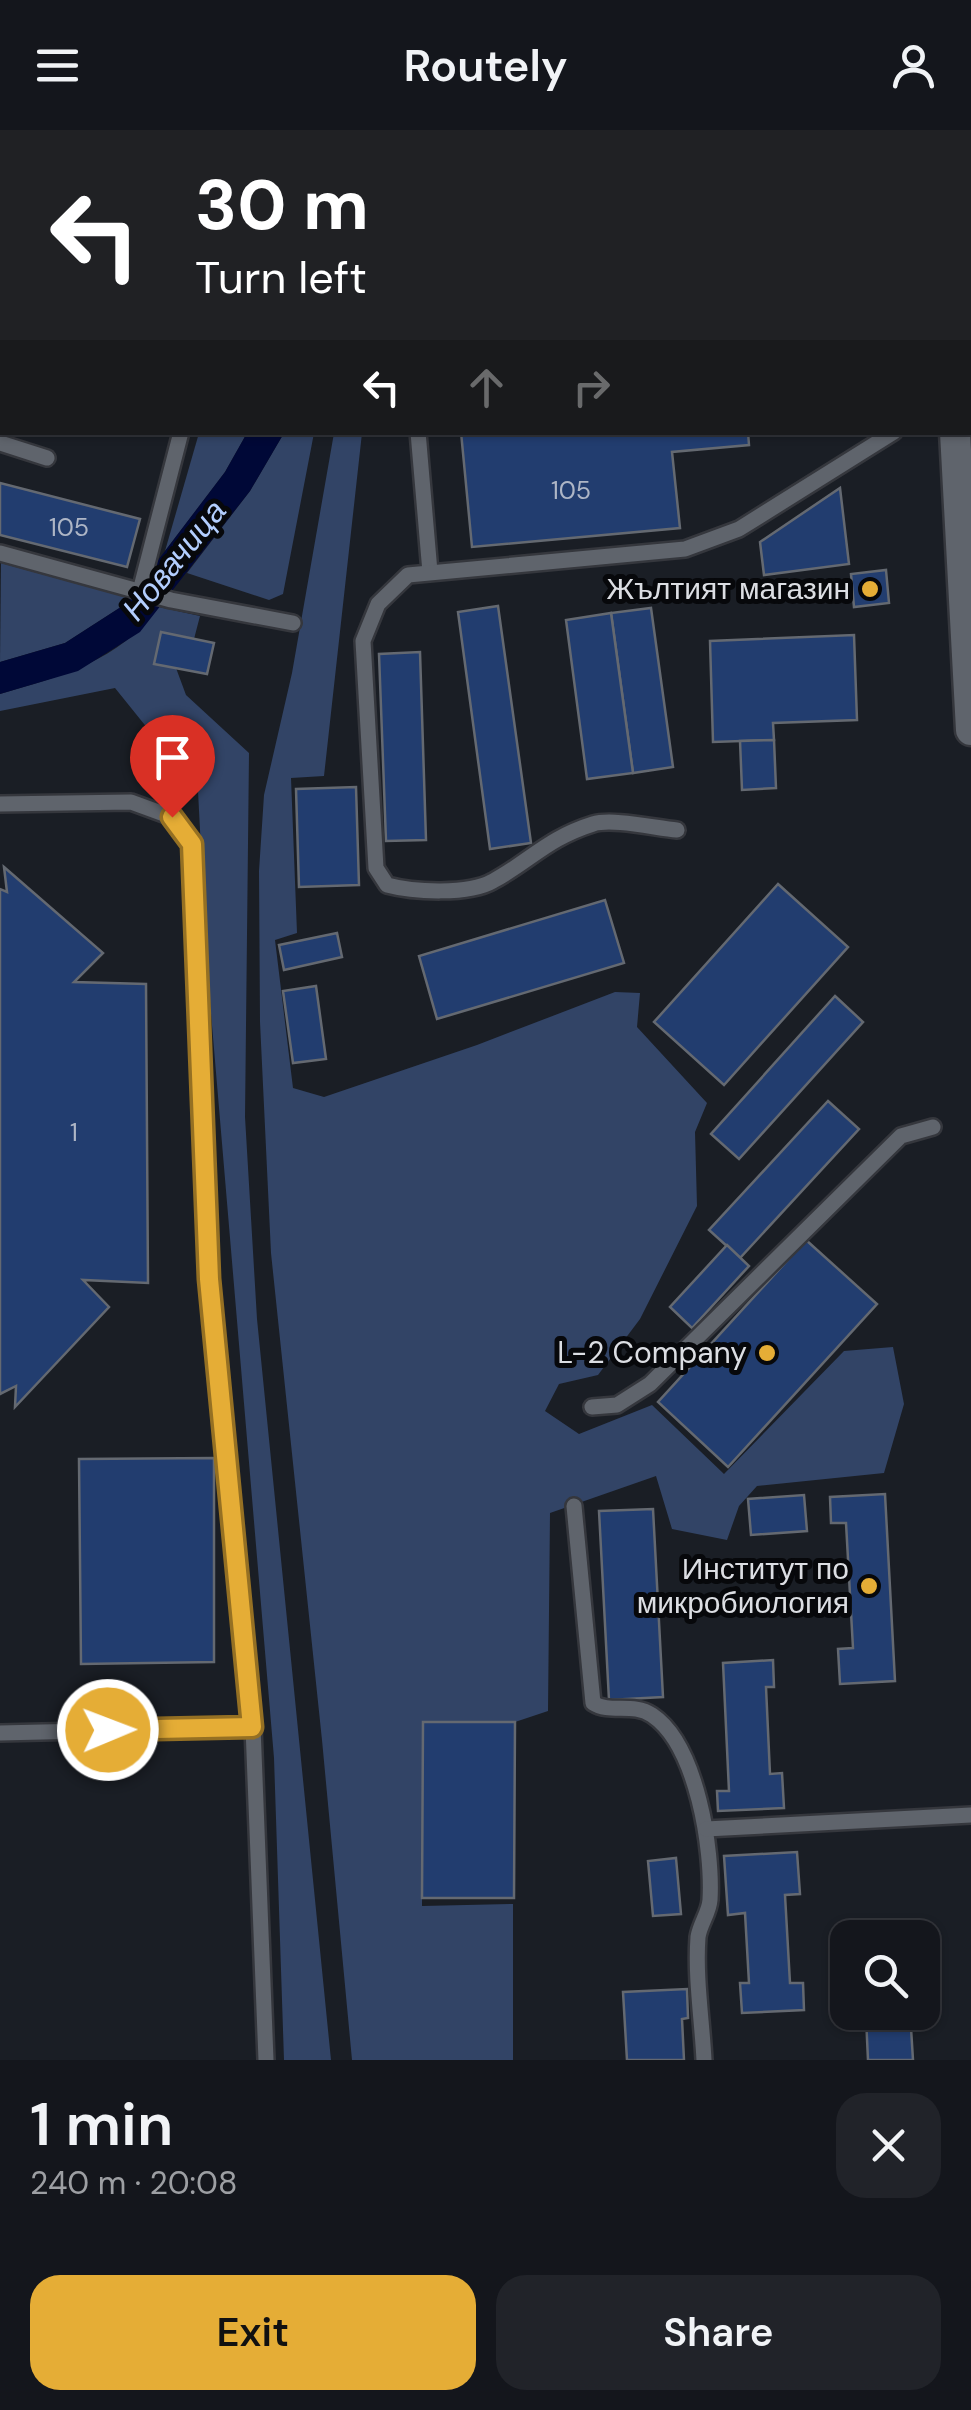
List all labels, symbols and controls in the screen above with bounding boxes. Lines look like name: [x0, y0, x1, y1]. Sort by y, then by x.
text: Routely: [404, 36, 567, 95]
icon: menu: [30, 38, 85, 93]
icon: person: [886, 38, 941, 93]
text: 30 m: [195, 160, 369, 251]
icon: left: [30, 170, 160, 300]
text: Turn left: [195, 248, 367, 307]
icon: left: [354, 360, 409, 415]
icon: ahead: [459, 360, 514, 415]
icon: right: [564, 360, 619, 415]
house number: 105: [551, 474, 591, 507]
water label: Новачица: [113, 491, 235, 629]
house number: 105: [49, 511, 89, 544]
place label: Жълтият магазин: [607, 569, 850, 608]
marker: Жълтият магазин: [859, 578, 881, 600]
pin: [130, 715, 215, 818]
icon: arrive: [145, 730, 200, 785]
house number: 1: [70, 1116, 78, 1149]
place label: L-2 Company: [557, 1333, 747, 1372]
marker: L-2 Company: [756, 1342, 778, 1364]
place label: Институт по микробиология: [637, 1549, 849, 1622]
marker: Институт по микробиология: [858, 1575, 880, 1597]
position arrow: [56, 1678, 160, 1782]
map controls: [830, 1920, 940, 2030]
button: search: [830, 1920, 940, 2030]
text: 1 min: [30, 2085, 173, 2164]
button: close: [836, 2093, 941, 2198]
text: 240 m · 20:08: [30, 2162, 237, 2204]
button: Exit: [30, 2275, 476, 2390]
button: Share: [496, 2275, 941, 2390]

